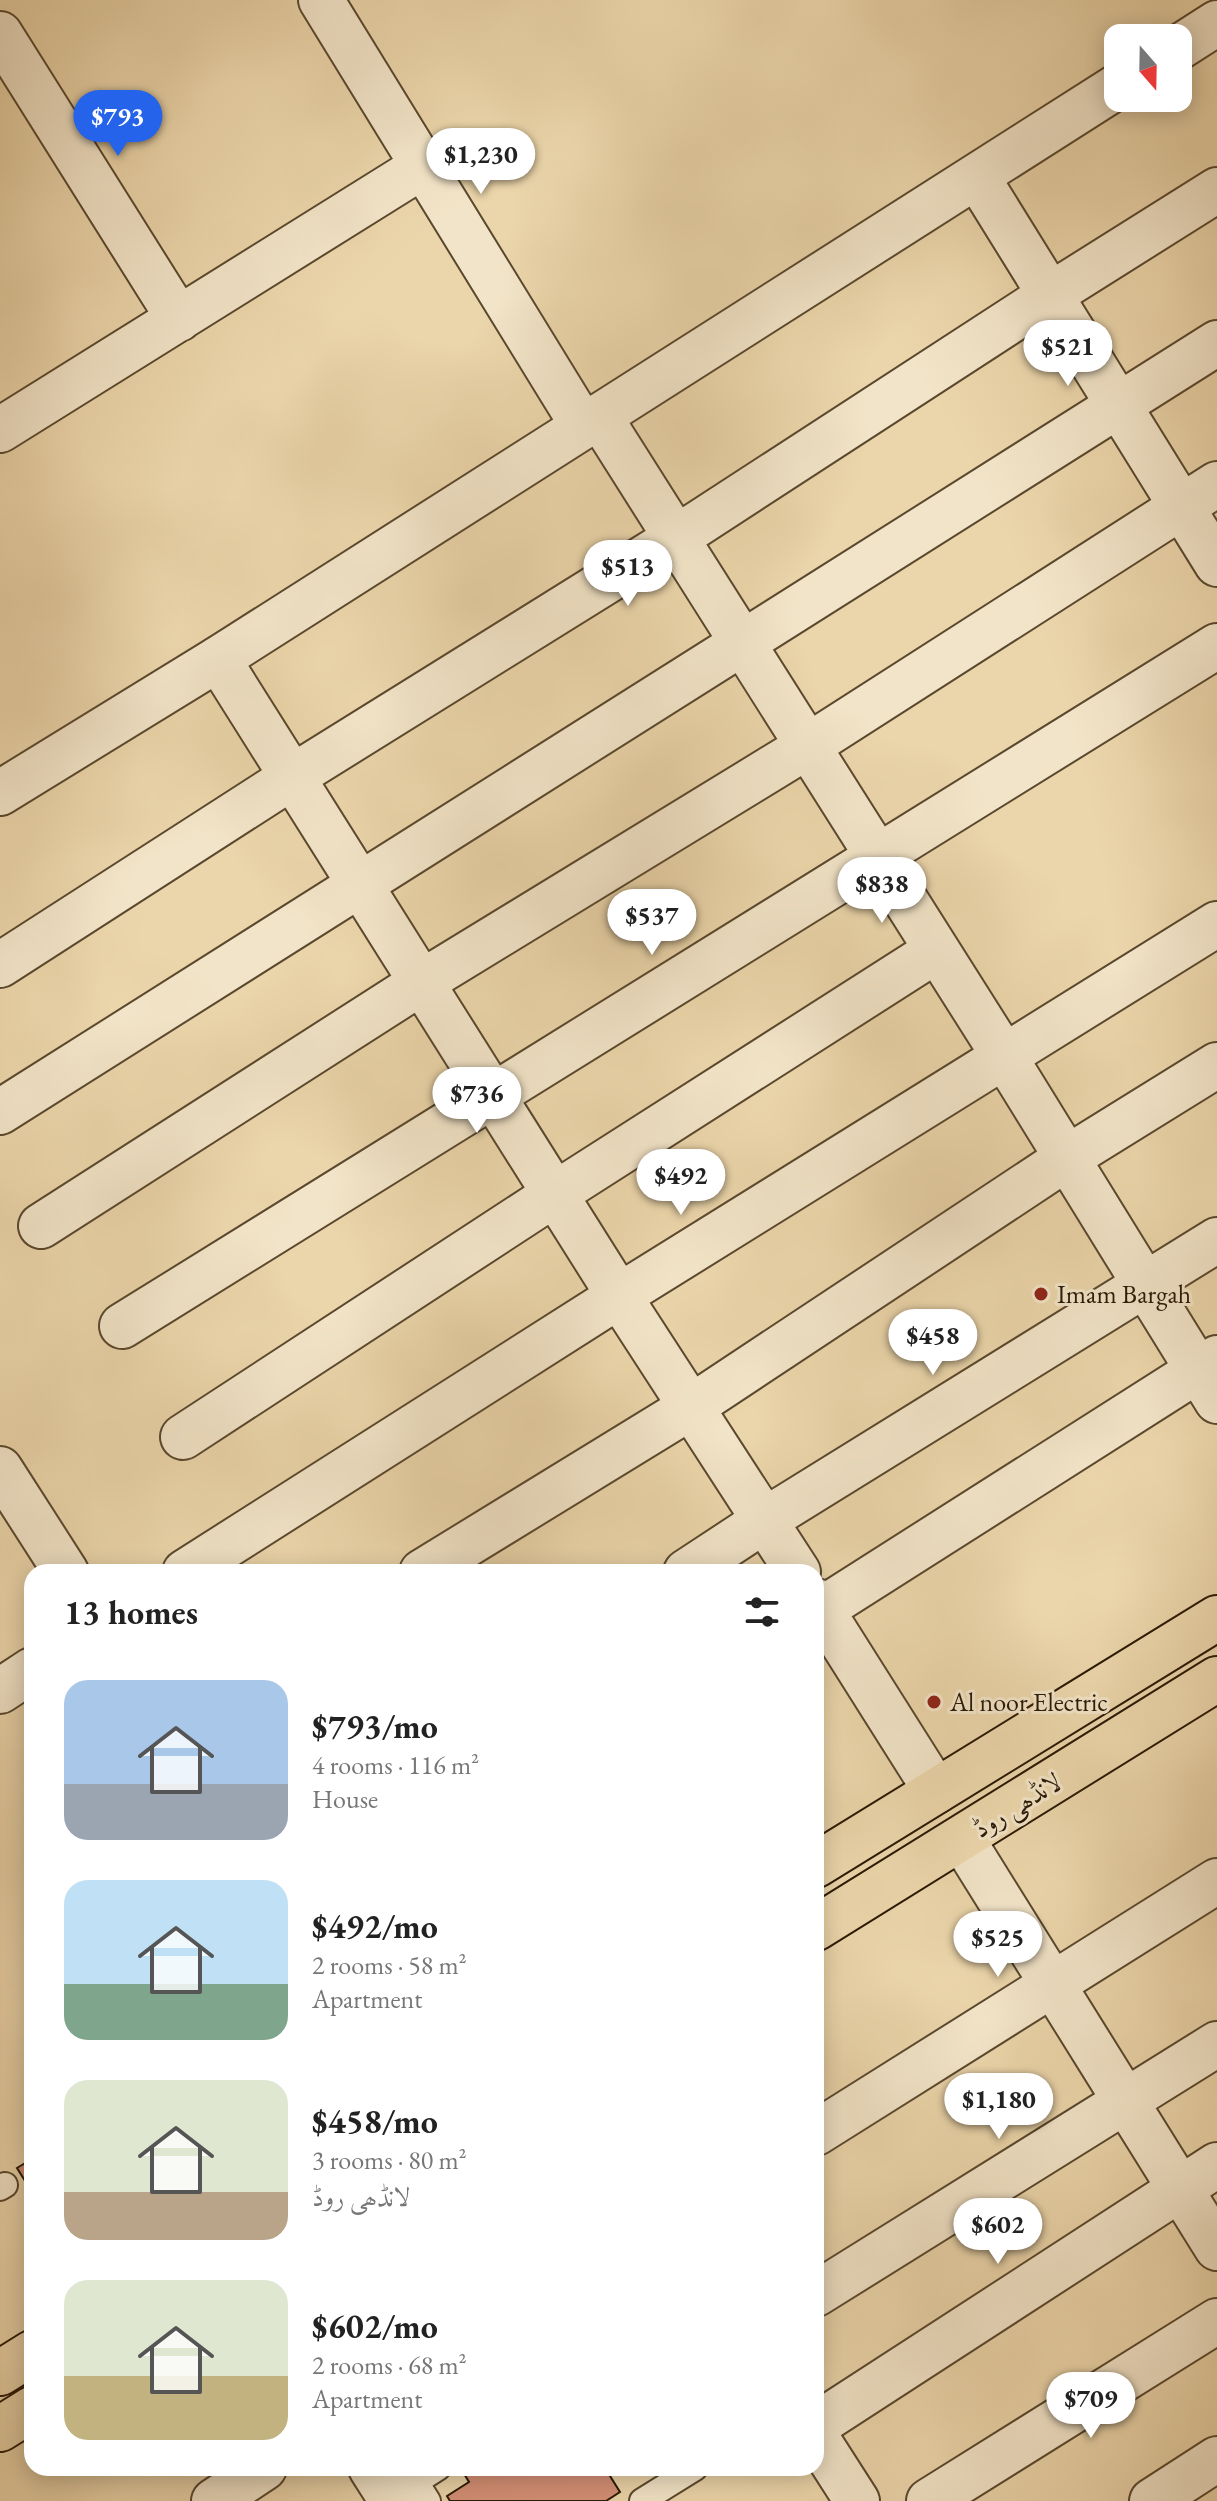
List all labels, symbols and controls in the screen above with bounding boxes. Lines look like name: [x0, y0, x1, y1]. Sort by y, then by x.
north arrow: [1104, 24, 1192, 112]
map controls: [1104, 24, 1192, 112]
pin: $793: [71, 90, 165, 158]
text: $793: [91, 99, 145, 133]
pin: $1,230: [416, 128, 546, 196]
text: $1,230: [444, 137, 518, 171]
pin: $521: [1021, 320, 1115, 388]
text: $521: [1041, 329, 1095, 363]
pin: $513: [581, 540, 675, 608]
text: $513: [601, 549, 655, 583]
pin: $838: [835, 857, 929, 925]
text: $838: [855, 866, 909, 900]
pin: $537: [605, 889, 699, 957]
text: $537: [625, 898, 679, 932]
pin: $736: [430, 1067, 524, 1135]
text: $736: [450, 1076, 504, 1110]
pin: $492: [634, 1149, 728, 1217]
text: $492: [654, 1158, 708, 1192]
place label: Imam Bargah: [1057, 1277, 1191, 1311]
marker: Imam Bargah: [1032, 1285, 1050, 1303]
pin: $458: [886, 1309, 980, 1377]
text: $458: [906, 1318, 960, 1352]
text: 13 homes: [64, 1590, 198, 1634]
icon: filters: [740, 1590, 784, 1634]
place label: Al noor Electric: [949, 1685, 1108, 1719]
marker: Al noor Electric: [925, 1693, 943, 1711]
text: $793/mo: [312, 1704, 438, 1748]
icon: home: [128, 1712, 224, 1808]
text: 4 rooms · 116 m²: [312, 1748, 479, 1782]
street label: لانڈھی روڈ: [966, 1765, 1068, 1846]
text: House: [312, 1782, 378, 1816]
text: $492/mo: [312, 1904, 438, 1948]
pin: $525: [951, 1911, 1045, 1979]
icon: home: [128, 1912, 224, 2008]
text: $525: [971, 1920, 1025, 1954]
text: 2 rooms · 58 m²: [312, 1948, 467, 1982]
text: Apartment: [312, 1982, 422, 2016]
pin: $1,180: [934, 2073, 1064, 2141]
text: $1,180: [962, 2082, 1036, 2116]
text: $458/mo: [312, 2099, 438, 2143]
icon: home: [128, 2112, 224, 2208]
text: 3 rooms · 80 m²: [312, 2143, 467, 2177]
text: لانڈھی روڈ: [312, 2180, 410, 2214]
pin: $602: [951, 2198, 1045, 2266]
text: $602: [971, 2207, 1025, 2241]
text: $602/mo: [312, 2304, 438, 2348]
icon: home: [128, 2312, 224, 2408]
text: 2 rooms · 68 m²: [312, 2348, 467, 2382]
pin: $709: [1044, 2372, 1138, 2440]
text: $709: [1064, 2381, 1118, 2415]
text: Apartment: [312, 2382, 422, 2416]

